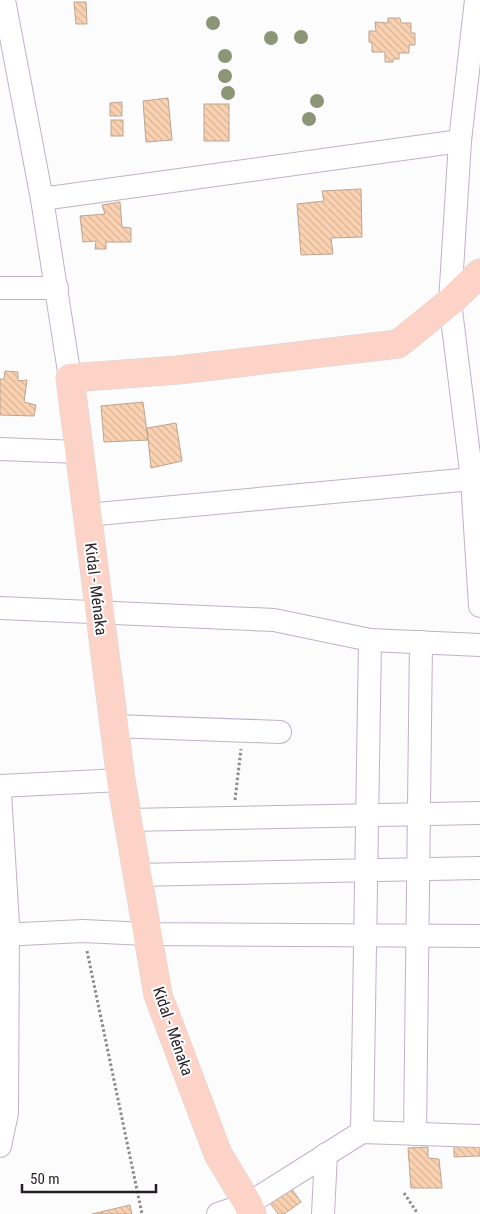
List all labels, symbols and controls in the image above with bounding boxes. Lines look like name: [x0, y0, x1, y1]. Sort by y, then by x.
street label: Kidal - Ménaka: [81, 542, 111, 636]
street label: Kidal - Ménaka: [149, 984, 197, 1078]
scale bar: [22, 1162, 156, 1194]
text: 50 m: [30, 1170, 60, 1188]

